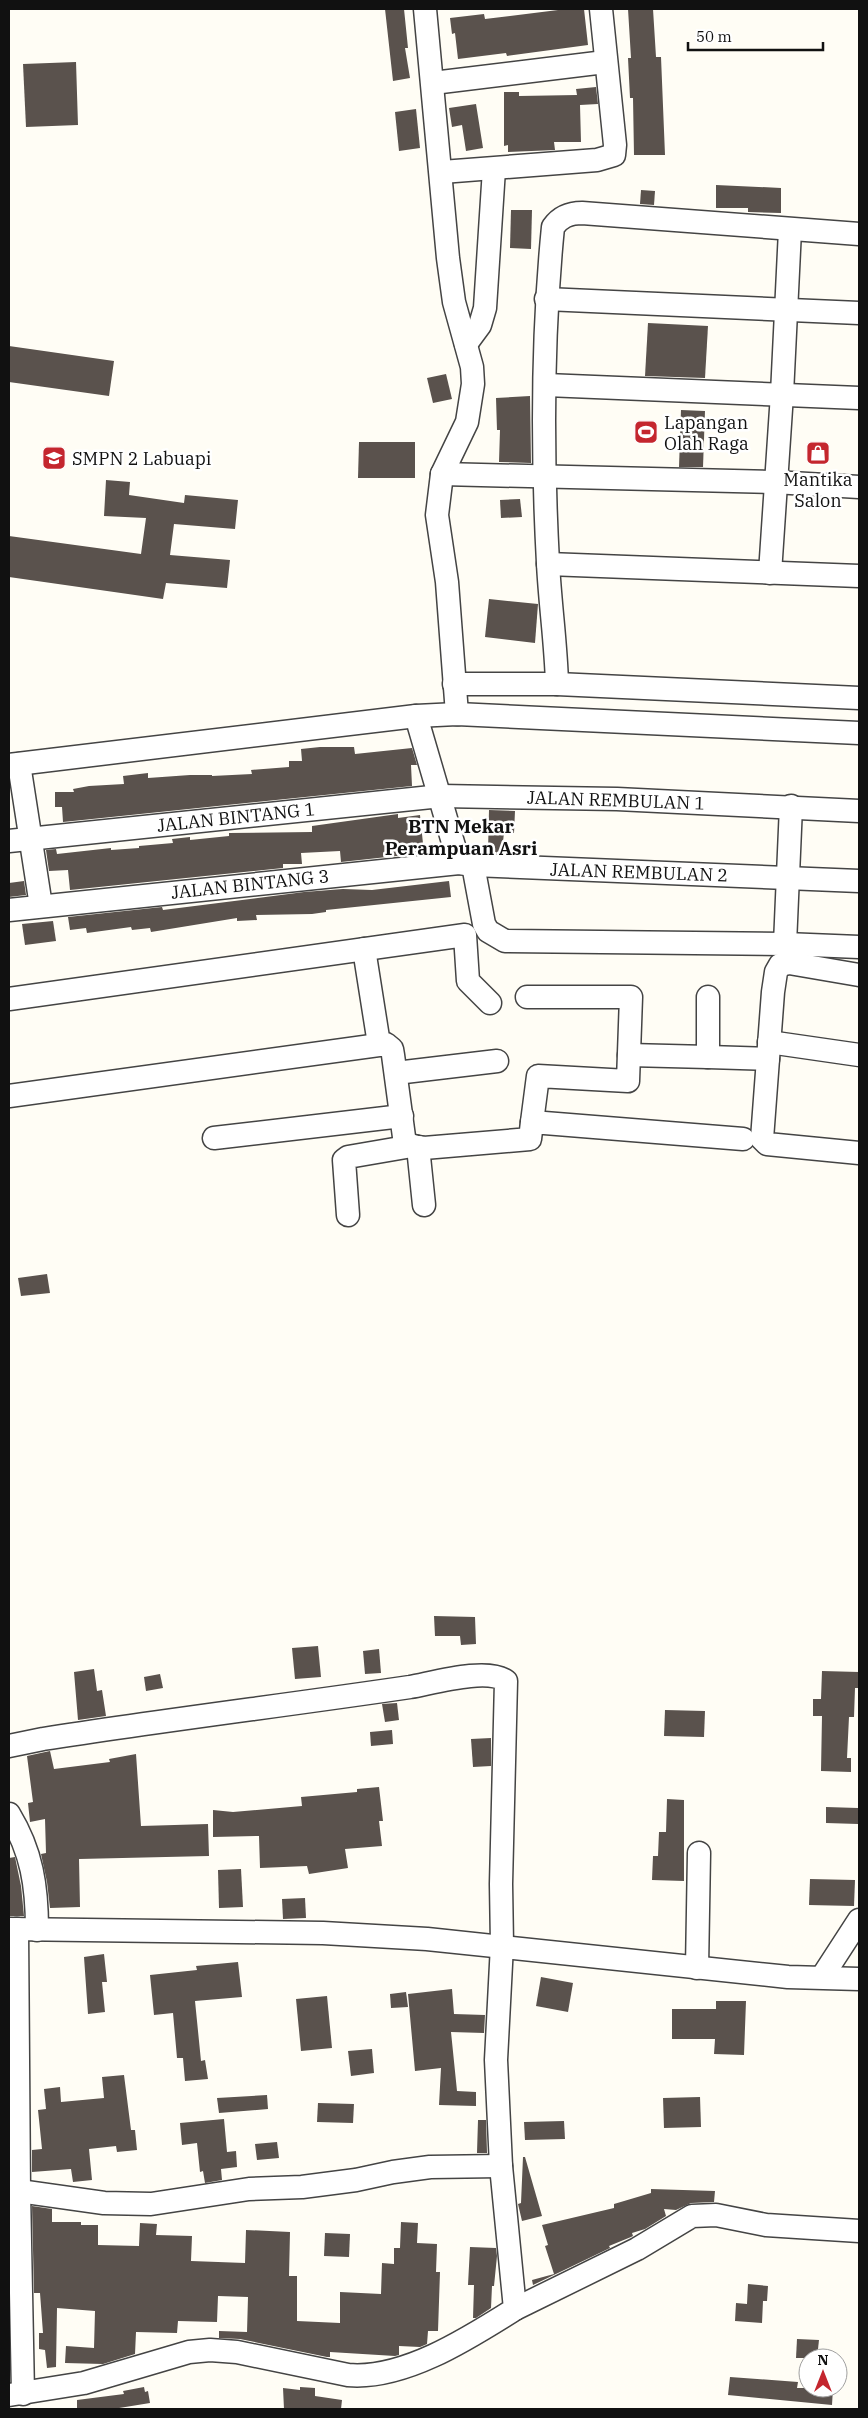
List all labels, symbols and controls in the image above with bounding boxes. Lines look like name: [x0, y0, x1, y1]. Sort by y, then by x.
scale bar: [688, 20, 823, 52]
text: 50 m: [696, 27, 732, 46]
place label: Lapangan Olah Raga: [664, 411, 749, 455]
sports icon: Lapangan Olah Raga: [633, 419, 659, 445]
shop icon: Mantika Salon: [805, 440, 831, 466]
school or university icon: SMPN 2 Labuapi: [41, 445, 67, 471]
place label: SMPN 2 Labuapi: [72, 447, 212, 470]
place label: Mantika Salon: [783, 468, 853, 512]
street label: JALAN REMBULAN 1: [526, 785, 706, 815]
street label: JALAN BINTANG 1: [156, 797, 316, 837]
district label: BTN Mekar Perampuan Asri: [385, 814, 537, 860]
street label: JALAN REMBULAN 2: [549, 857, 729, 887]
street label: JALAN BINTANG 3: [170, 864, 330, 904]
north arrow: [798, 2348, 848, 2398]
text: N: [817, 2351, 829, 2369]

